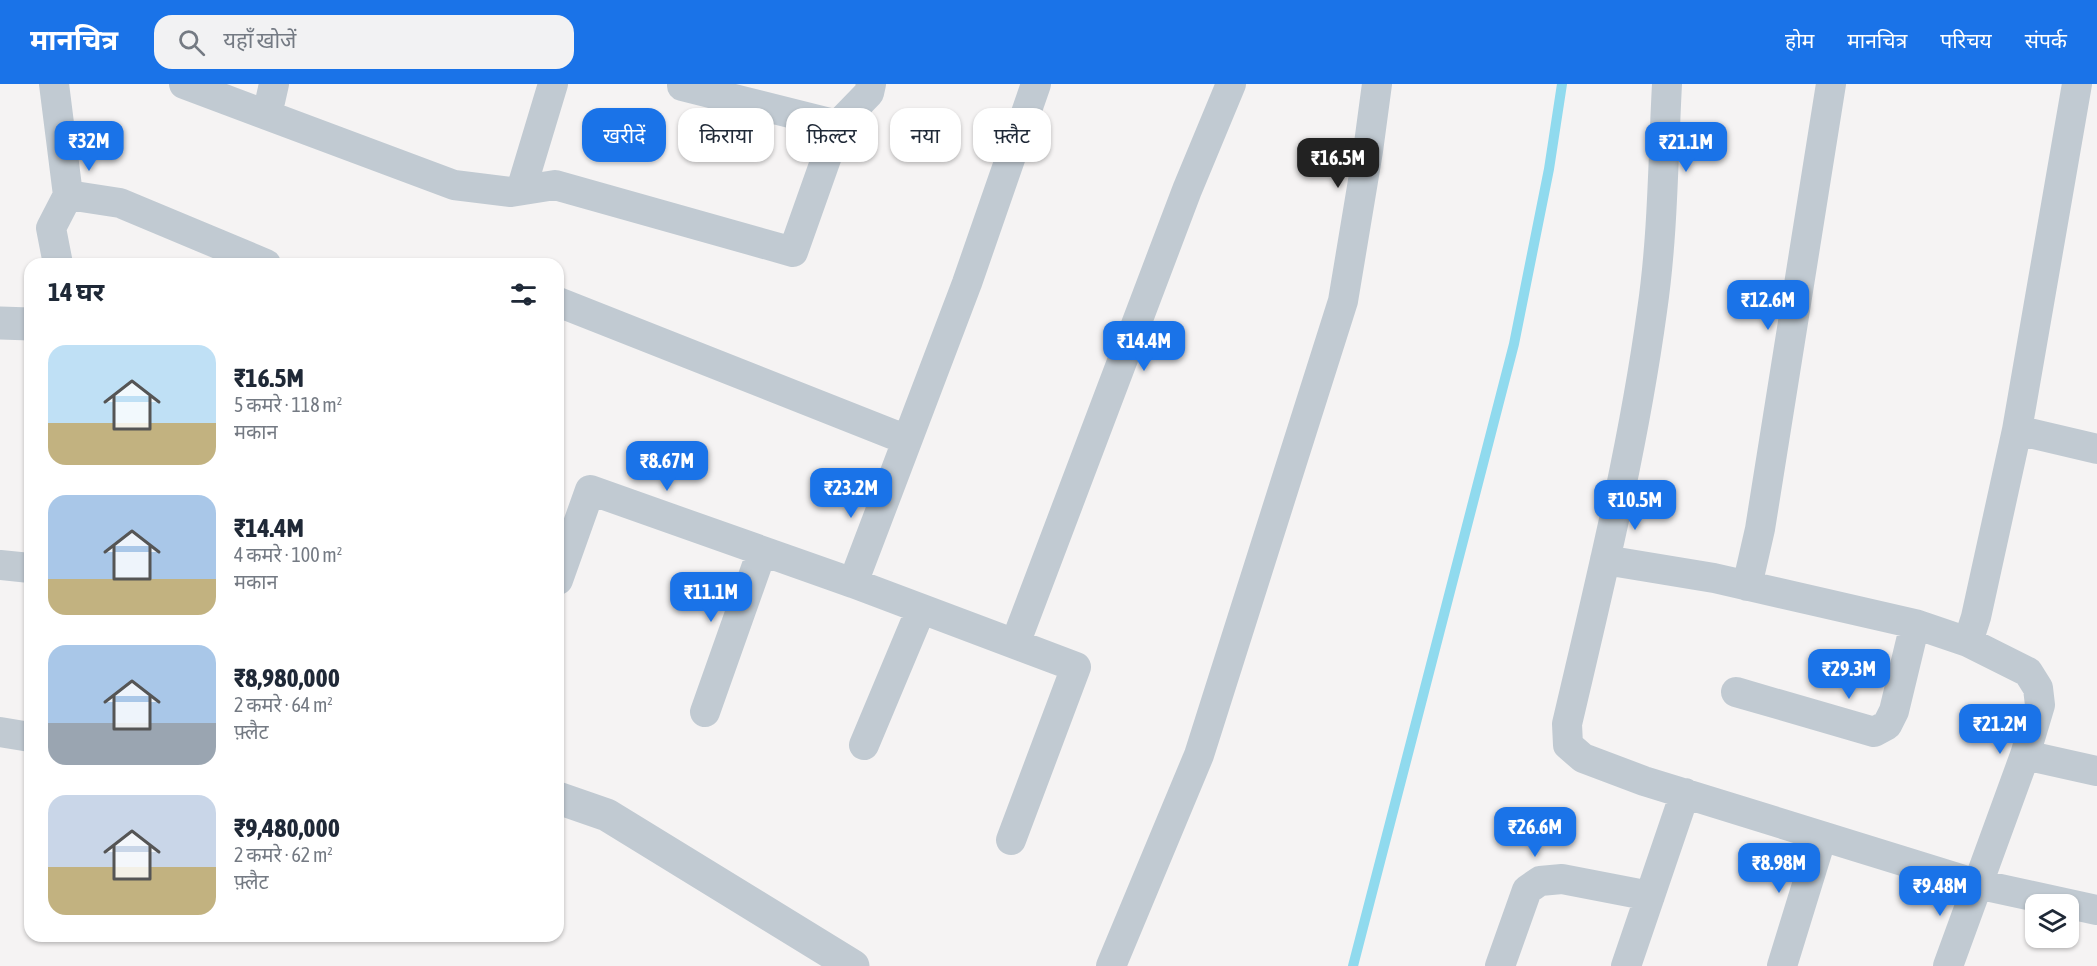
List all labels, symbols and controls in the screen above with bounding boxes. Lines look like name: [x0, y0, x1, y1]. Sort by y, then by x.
search box: [154, 15, 574, 69]
text: मानचित्र: [30, 24, 118, 56]
icon: search: [175, 26, 208, 59]
text: यहाँ खोजें: [223, 27, 296, 53]
text: होम: [1785, 28, 1814, 52]
text: मानचित्र: [1847, 28, 1907, 52]
text: परिचय: [1940, 28, 1992, 52]
text: संपर्क: [2025, 28, 2067, 52]
chip: खरीदें: [582, 108, 666, 162]
chip: किराया: [678, 108, 774, 162]
chip: फ़िल्टर: [786, 108, 878, 162]
chip: नया: [890, 108, 961, 162]
chip: फ़्लैट: [973, 108, 1051, 162]
pin: ₹32M: [53, 121, 125, 172]
pin: ₹21.1M: [1637, 122, 1735, 173]
text: ₹32M: [69, 129, 109, 152]
text: ₹21.1M: [1659, 130, 1713, 153]
pin: ₹16.5M: [1289, 138, 1387, 189]
text: ₹16.5M: [1311, 146, 1365, 169]
text: 14 घर: [48, 277, 104, 307]
icon: filters: [507, 278, 540, 311]
pin: ₹12.6M: [1719, 280, 1817, 331]
text: ₹12.6M: [1741, 288, 1795, 311]
pin: ₹14.4M: [1095, 321, 1193, 372]
text: ₹14.4M: [1117, 329, 1171, 352]
text: ₹16.5M: [234, 363, 304, 393]
icon: home: [96, 369, 168, 441]
text: 5 कमरे · 118 m²: [234, 393, 342, 416]
text: मकान: [234, 420, 278, 443]
pin: ₹8.67M: [618, 441, 716, 492]
text: ₹8.67M: [640, 449, 694, 472]
pin: ₹23.2M: [802, 468, 900, 519]
text: ₹23.2M: [824, 476, 878, 499]
pin: ₹10.5M: [1586, 480, 1684, 531]
text: ₹10.5M: [1608, 488, 1662, 511]
text: ₹14.4M: [234, 513, 304, 543]
icon: home: [96, 519, 168, 591]
text: 4 कमरे · 100 m²: [234, 543, 342, 566]
text: मकान: [234, 570, 278, 593]
pin: ₹11.1M: [662, 572, 760, 623]
text: ₹11.1M: [684, 580, 738, 603]
pin: ₹29.3M: [1800, 649, 1898, 700]
text: ₹29.3M: [1822, 657, 1876, 680]
text: ₹8,980,000: [234, 663, 340, 693]
icon: home: [96, 669, 168, 741]
text: 2 कमरे · 64 m²: [234, 693, 333, 716]
pin: ₹21.2M: [1951, 704, 2049, 755]
text: ₹21.2M: [1973, 712, 2027, 735]
text: फ़्लैट: [234, 720, 269, 743]
pin: ₹26.6M: [1486, 807, 1584, 858]
text: ₹9,480,000: [234, 813, 340, 843]
text: ₹26.6M: [1508, 815, 1562, 838]
icon: home: [96, 819, 168, 891]
text: 2 कमरे · 62 m²: [234, 843, 333, 866]
pin: ₹8.98M: [1730, 843, 1828, 894]
text: ₹8.98M: [1752, 851, 1806, 874]
pin: ₹9.48M: [1891, 866, 1989, 917]
text: फ़्लैट: [234, 870, 269, 893]
text: ₹9.48M: [1913, 874, 1967, 897]
map controls: [2025, 894, 2079, 948]
button: layers: [2025, 894, 2079, 948]

